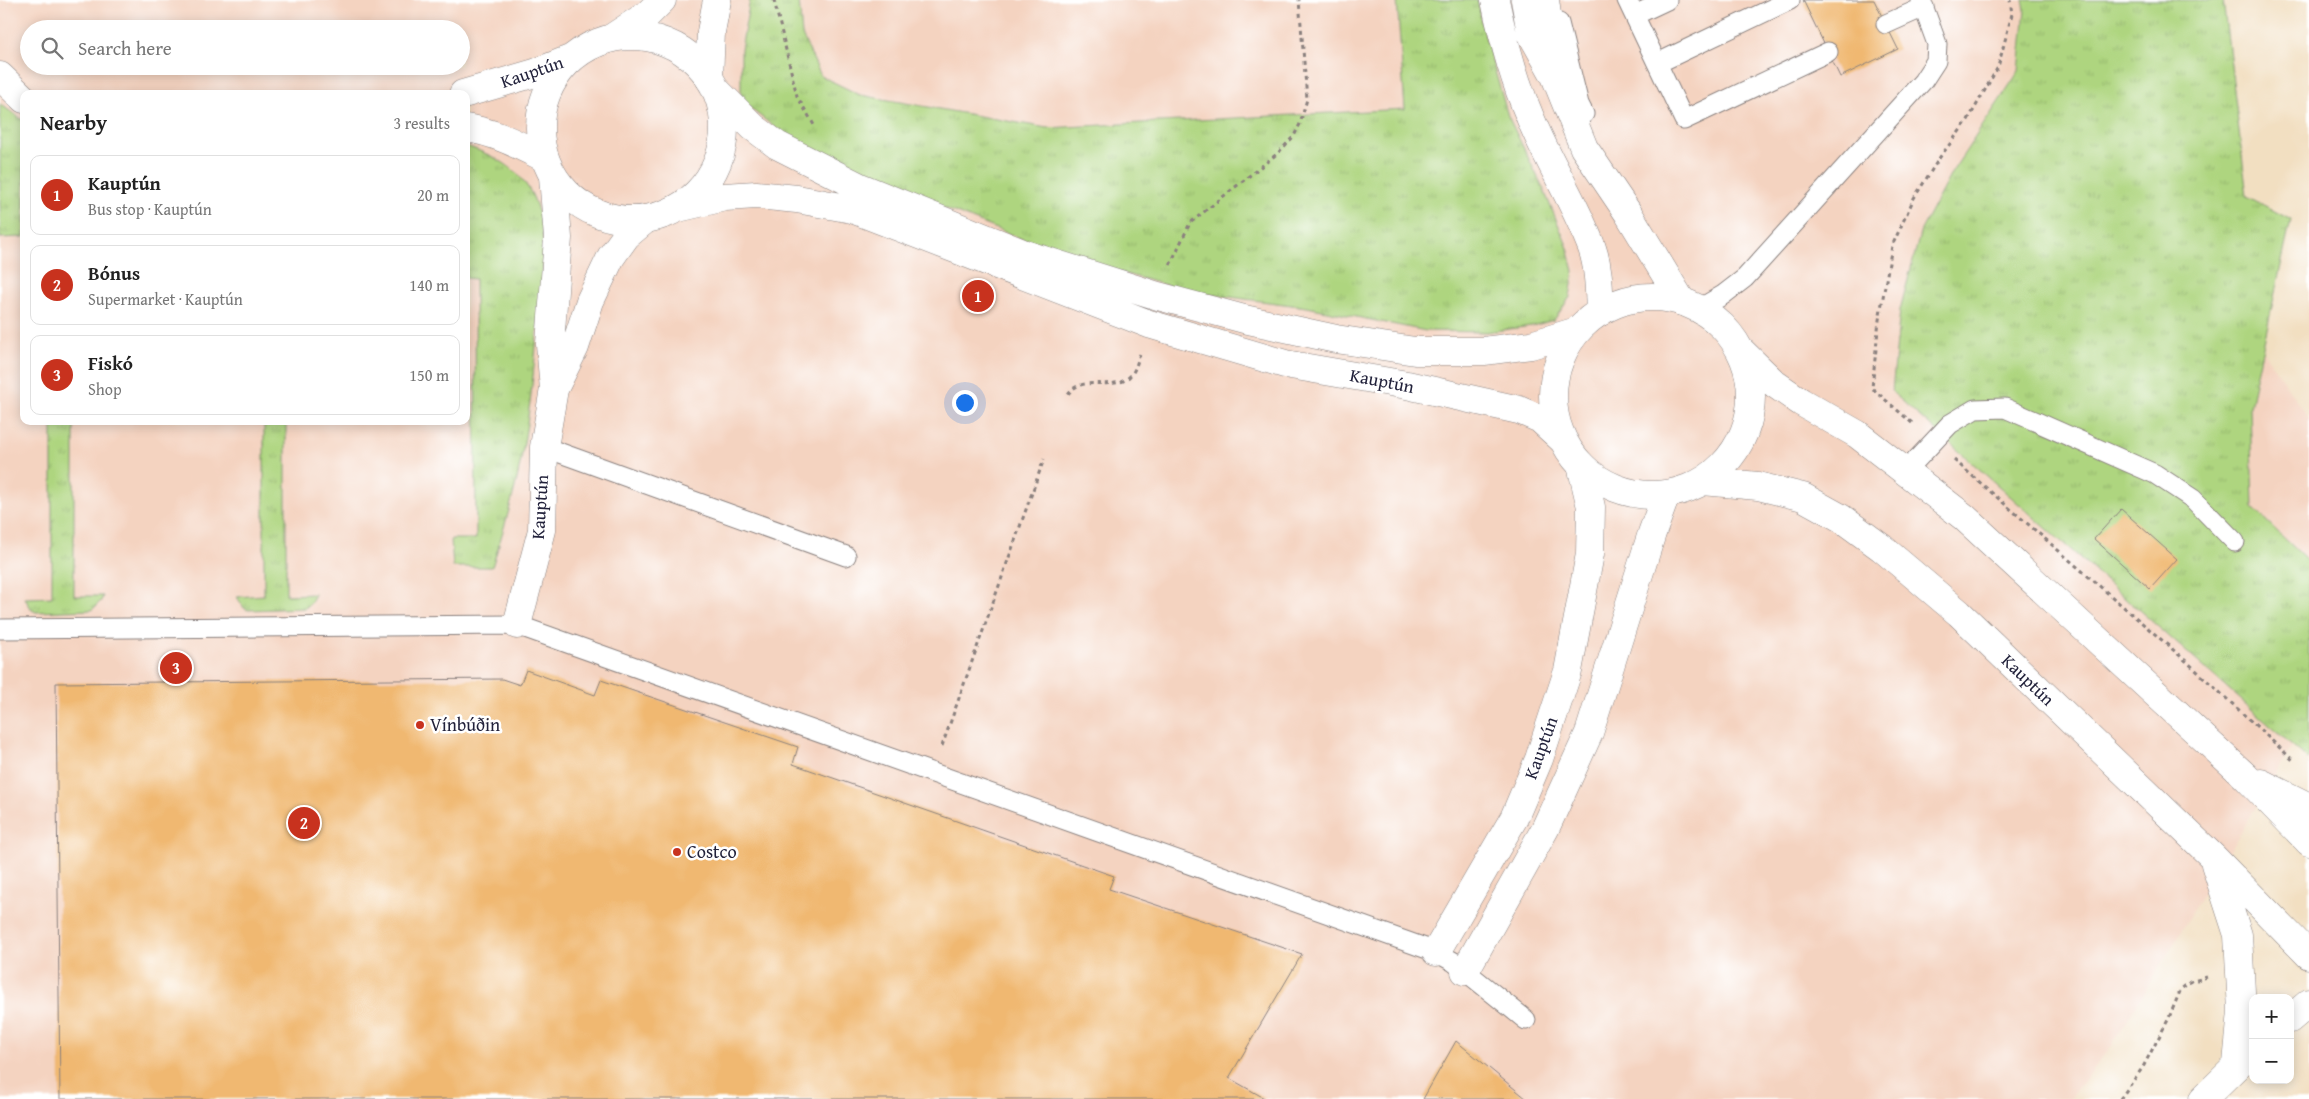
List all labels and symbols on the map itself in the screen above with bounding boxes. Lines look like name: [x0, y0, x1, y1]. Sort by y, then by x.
street label: Kauptún: [497, 48, 567, 95]
pin: 1: [962, 277, 994, 315]
street label: Kauptún: [1348, 361, 1416, 400]
your location: [952, 390, 978, 416]
street label: Kauptún: [524, 474, 555, 540]
street label: Kauptún: [1996, 647, 2061, 712]
pin: 3: [160, 649, 192, 687]
place label: Vínbúðin: [430, 711, 500, 738]
street label: Kauptún: [1517, 713, 1564, 783]
marker: Vínbúðin: [414, 719, 426, 731]
pin: 2: [288, 804, 320, 842]
place label: Costco: [687, 838, 737, 865]
marker: Costco: [671, 846, 683, 858]

